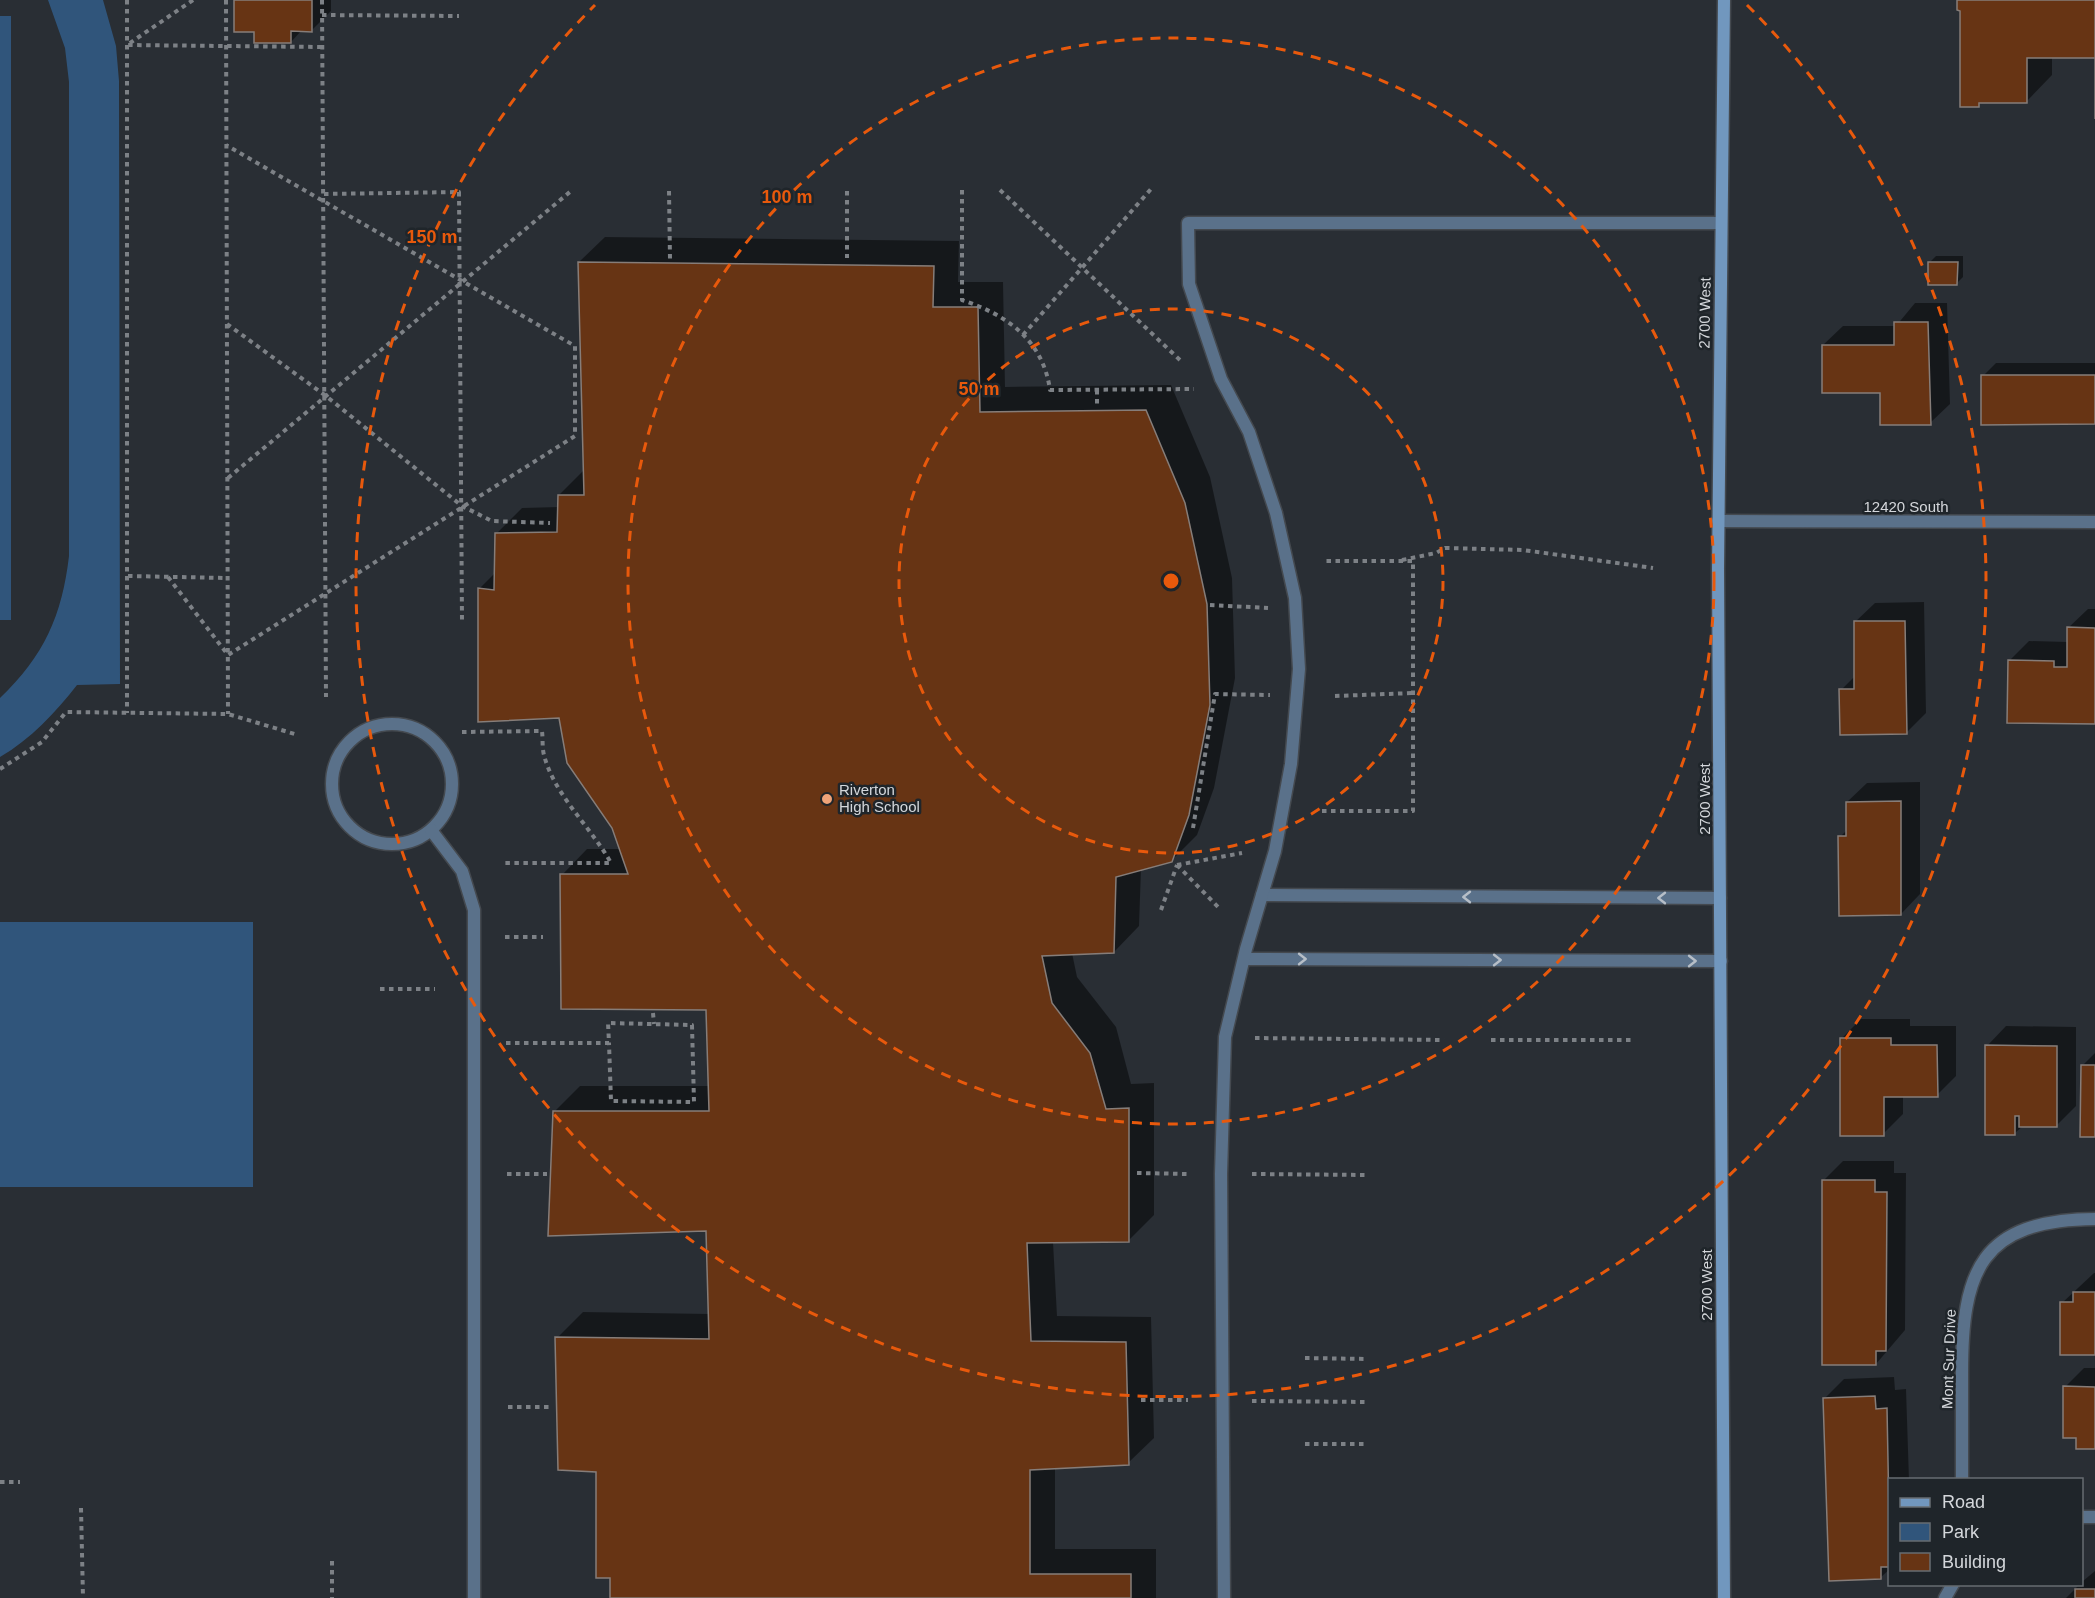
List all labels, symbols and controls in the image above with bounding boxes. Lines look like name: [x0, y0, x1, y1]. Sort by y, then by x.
text: 100 m: [761, 187, 813, 207]
text: 150 m: [406, 227, 458, 247]
street label: 2700 West: [1695, 276, 1714, 349]
text: 50 m: [958, 379, 1000, 399]
street label: 12420 South: [1863, 498, 1949, 515]
centre of rings: [1161, 571, 1181, 591]
street label: 2700 West: [1696, 762, 1713, 835]
place label: Riverton High School: [839, 781, 920, 815]
marker: Riverton High School: [820, 792, 834, 806]
one-way arrow: [1462, 891, 1471, 903]
one-way arrow: [1657, 892, 1666, 904]
one-way arrow: [1298, 953, 1307, 965]
one-way arrow: [1493, 953, 1502, 966]
one-way arrow: [1688, 955, 1697, 967]
street label: 2700 West: [1698, 1248, 1715, 1321]
street label: Mont Sur Drive: [1938, 1309, 1959, 1409]
legend: [1888, 1478, 2083, 1586]
text: Road: [1942, 1492, 1985, 1512]
text: Park: [1942, 1522, 1980, 1542]
text: Building: [1942, 1552, 2006, 1572]

